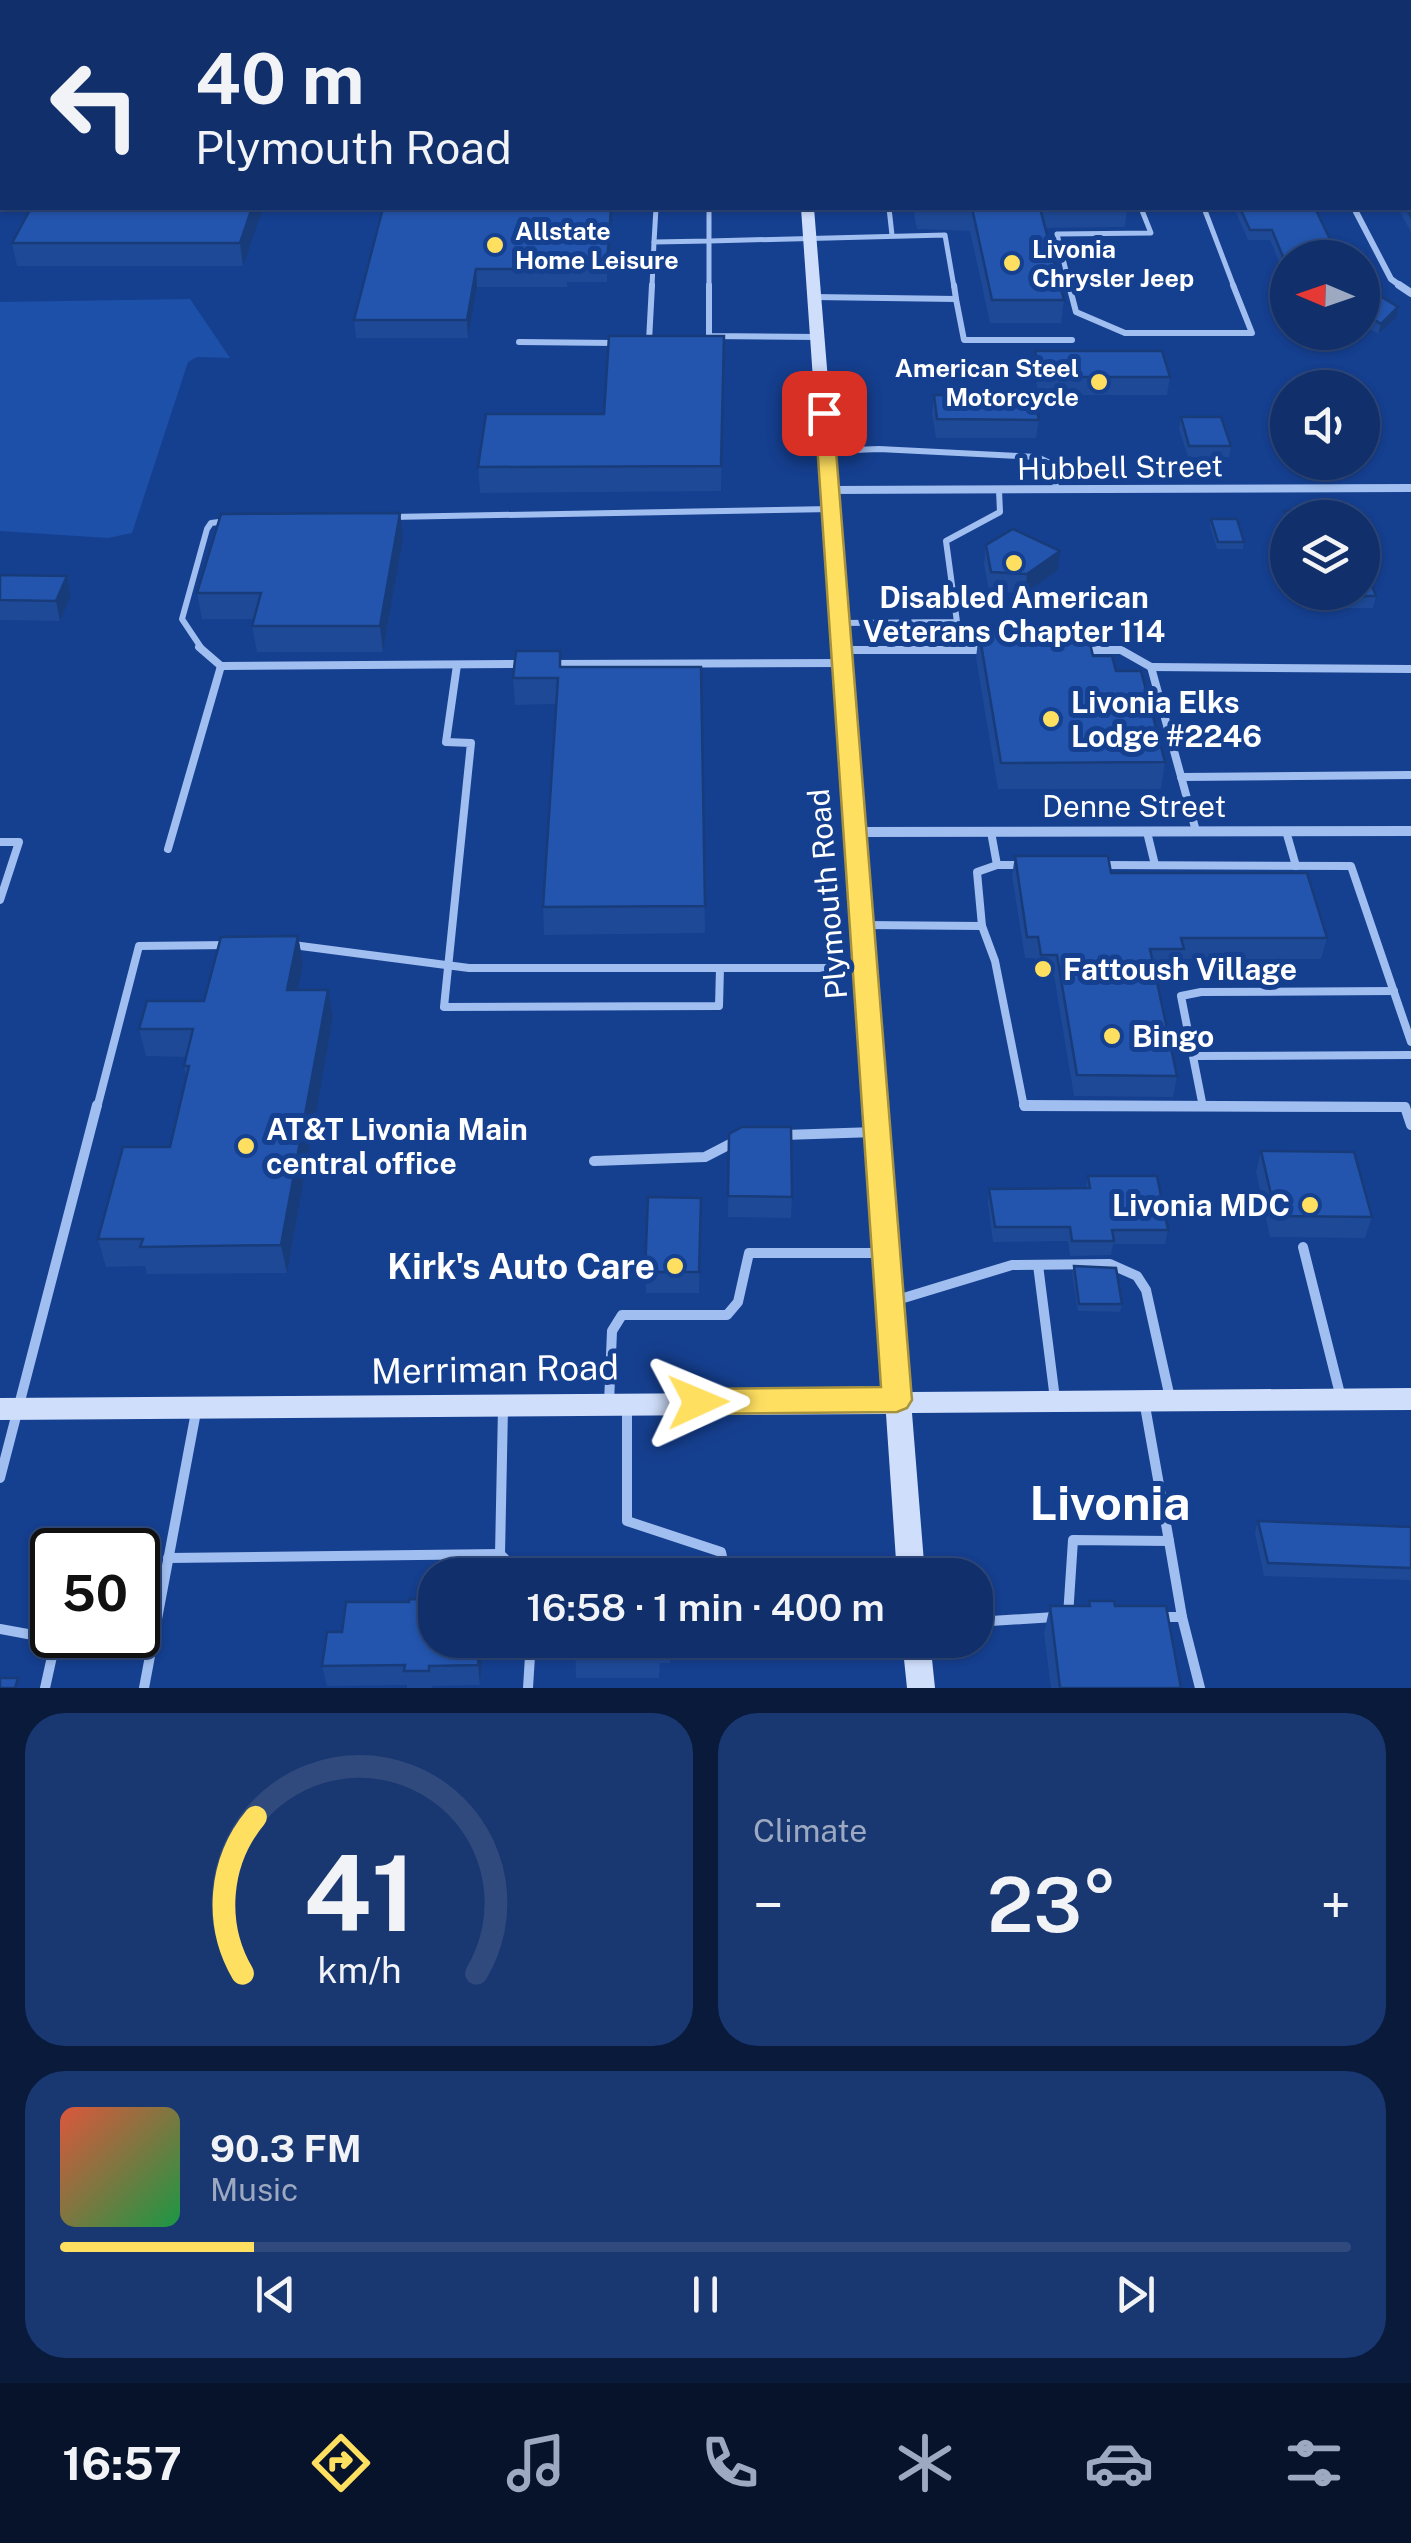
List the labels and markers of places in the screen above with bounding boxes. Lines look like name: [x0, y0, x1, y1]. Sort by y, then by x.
place label: Allstate Home Leisure: [515, 216, 679, 275]
marker: Allstate Home Leisure: [484, 234, 506, 256]
place label: Livonia Chrysler Jeep: [1032, 234, 1194, 293]
marker: Livonia Chrysler Jeep: [1001, 252, 1023, 274]
place label: American Steel Motorcycle: [895, 353, 1079, 412]
pin: [782, 371, 867, 456]
marker: American Steel Motorcycle: [1088, 371, 1110, 393]
marker: Disabled American Veterans Chapter 114: [1003, 552, 1025, 574]
place label: Disabled American Veterans Chapter 114: [863, 579, 1165, 649]
place label: Livonia Elks Lodge #2246: [1071, 684, 1262, 754]
marker: Livonia Elks Lodge #2246: [1040, 708, 1062, 730]
place label: Fattoush Village: [1063, 951, 1297, 987]
marker: Fattoush Village: [1032, 958, 1054, 980]
place label: Bingo: [1132, 1018, 1214, 1054]
marker: Bingo: [1101, 1025, 1123, 1047]
place label: AT&T Livonia Main central office: [266, 1111, 528, 1181]
marker: AT&T Livonia Main central office: [235, 1135, 257, 1157]
place label: Livonia MDC: [1112, 1187, 1290, 1223]
marker: Livonia MDC: [1299, 1194, 1321, 1216]
place label: Kirk's Auto Care: [387, 1246, 655, 1287]
marker: Kirk's Auto Care: [664, 1255, 686, 1277]

